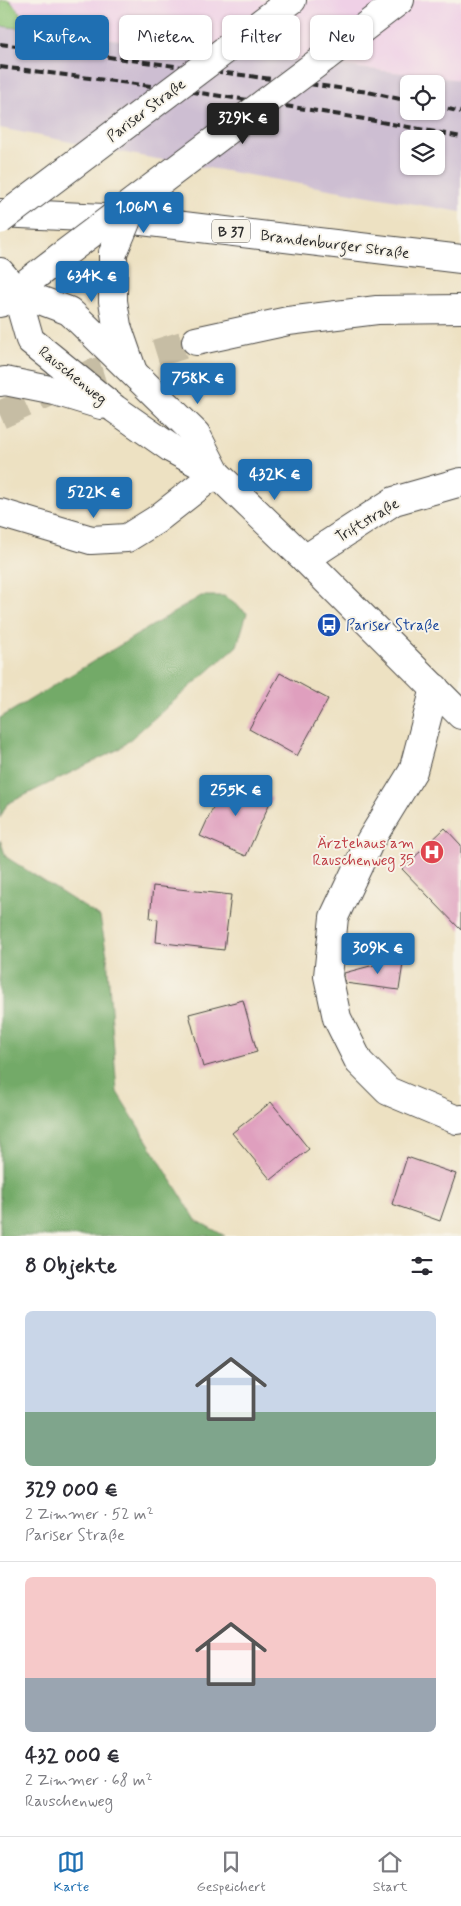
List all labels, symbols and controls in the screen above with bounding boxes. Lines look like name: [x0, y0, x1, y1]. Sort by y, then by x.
chip: Kaufen: [15, 15, 109, 60]
chip: Mieten: [119, 15, 212, 60]
chip: Filter: [222, 15, 300, 60]
chip: Neu: [310, 15, 373, 60]
street label: Pariser Straße: [103, 75, 190, 147]
map controls: [400, 75, 445, 175]
button: locate: [400, 75, 445, 120]
pin: 329K €: [202, 102, 284, 145]
text: 329K €: [218, 108, 268, 129]
button: layers: [400, 130, 445, 175]
pin: 1.06M €: [98, 192, 190, 234]
text: 1.06M €: [115, 197, 173, 218]
road number: B 37: [212, 220, 250, 242]
street label: Brandenburger Straße: [259, 226, 411, 265]
pin: 634K €: [51, 260, 133, 303]
text: 634K €: [67, 266, 117, 287]
street label: Rauschenweg: [33, 342, 111, 410]
pin: 758K €: [157, 362, 239, 405]
text: 758K €: [172, 368, 225, 389]
pin: 432K €: [234, 458, 316, 501]
text: 432K €: [249, 464, 301, 485]
pin: 522K €: [53, 476, 135, 519]
text: 522K €: [67, 482, 121, 503]
street label: Triftstraße: [332, 494, 403, 548]
bus stop icon: Pariser Straße: [316, 612, 342, 638]
place label: Pariser Straße: [346, 616, 440, 636]
pin: 255K €: [195, 774, 277, 817]
text: 255K €: [210, 780, 262, 801]
place label: Ärztehaus am Rauschenweg 35: [313, 834, 414, 872]
hospital icon: Ärztehaus am Rauschenweg 35: [419, 839, 445, 865]
pin: 309K €: [337, 932, 419, 975]
text: 309K €: [353, 938, 403, 959]
text: 8 Objekte: [25, 1252, 117, 1280]
icon: filters: [408, 1252, 436, 1280]
icon: home: [186, 1344, 276, 1434]
text: 329 000 €: [25, 1476, 118, 1504]
text: 2 Zimmer · 52 m²: [25, 1504, 154, 1525]
text: Pariser Straße: [25, 1525, 125, 1546]
icon: home: [186, 1609, 276, 1699]
text: 432 000 €: [25, 1742, 120, 1770]
text: 2 Zimmer · 68 m²: [25, 1770, 153, 1791]
text: Rauschenweg: [25, 1791, 113, 1812]
tab: Karte: [54, 1848, 89, 1896]
tab: Gespeichert: [196, 1848, 266, 1896]
tab: Start: [373, 1848, 407, 1896]

